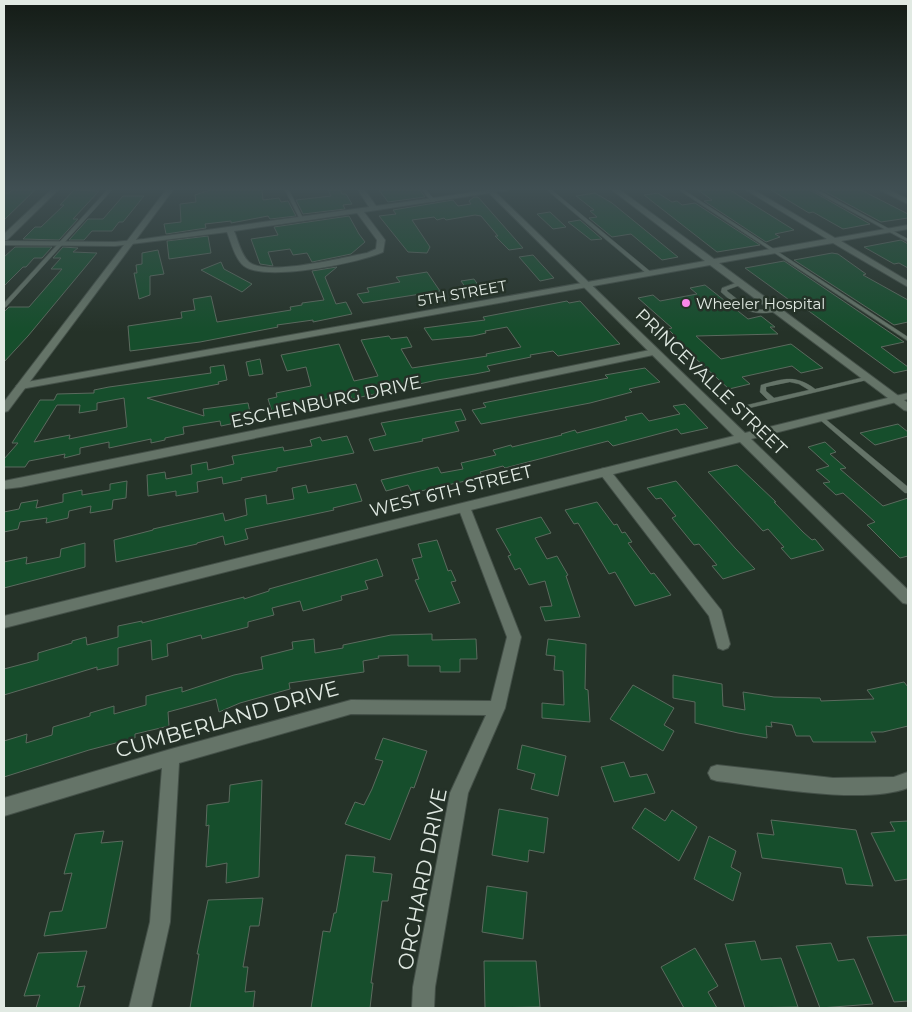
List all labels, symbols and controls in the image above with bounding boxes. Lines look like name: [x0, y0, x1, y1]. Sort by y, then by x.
street label: 5TH STREET: [416, 276, 508, 310]
place label: Wheeler Hospital: [696, 294, 825, 313]
marker: Wheeler Hospital: [680, 297, 692, 309]
street label: PRINCEVALLE STREET: [631, 304, 792, 460]
street label: ESCHENBURG DRIVE: [229, 371, 423, 433]
street label: WEST 6TH STREET: [367, 460, 535, 522]
street label: CUMBERLAND DRIVE: [113, 675, 341, 763]
street label: ORCHARD DRIVE: [392, 786, 452, 972]

